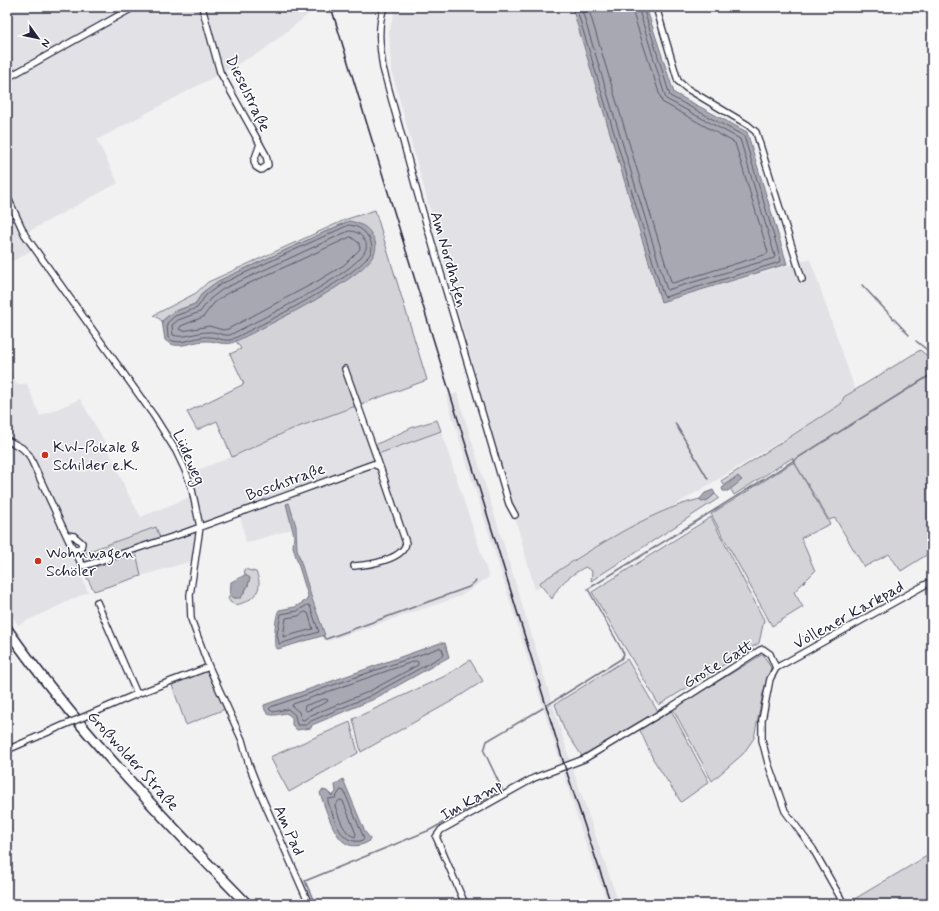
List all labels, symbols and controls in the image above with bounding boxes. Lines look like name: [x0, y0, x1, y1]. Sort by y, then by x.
north arrow: [18, 18, 58, 58]
text: N: [38, 36, 53, 50]
street label: Dieselstraße: [220, 52, 275, 135]
street label: Am Nordhafen: [425, 209, 472, 310]
street label: Lüdeweg: [166, 427, 210, 489]
place label: KW-Pokale & Schilder e.K.: [53, 437, 140, 476]
marker: KW-Pokale & Schilder e.K.: [40, 450, 50, 460]
street label: Boschstraße: [243, 458, 328, 506]
place label: Wohnwagen Schöler: [46, 543, 135, 582]
marker: Wohnwagen Schöler: [33, 556, 43, 566]
street label: Völlener Karkpad: [790, 576, 908, 654]
street label: Grote Gatt: [680, 635, 758, 694]
street label: Großwolder Straße: [82, 706, 184, 816]
street label: Im Kamp: [437, 775, 507, 826]
street label: Am Pad: [268, 802, 309, 859]

